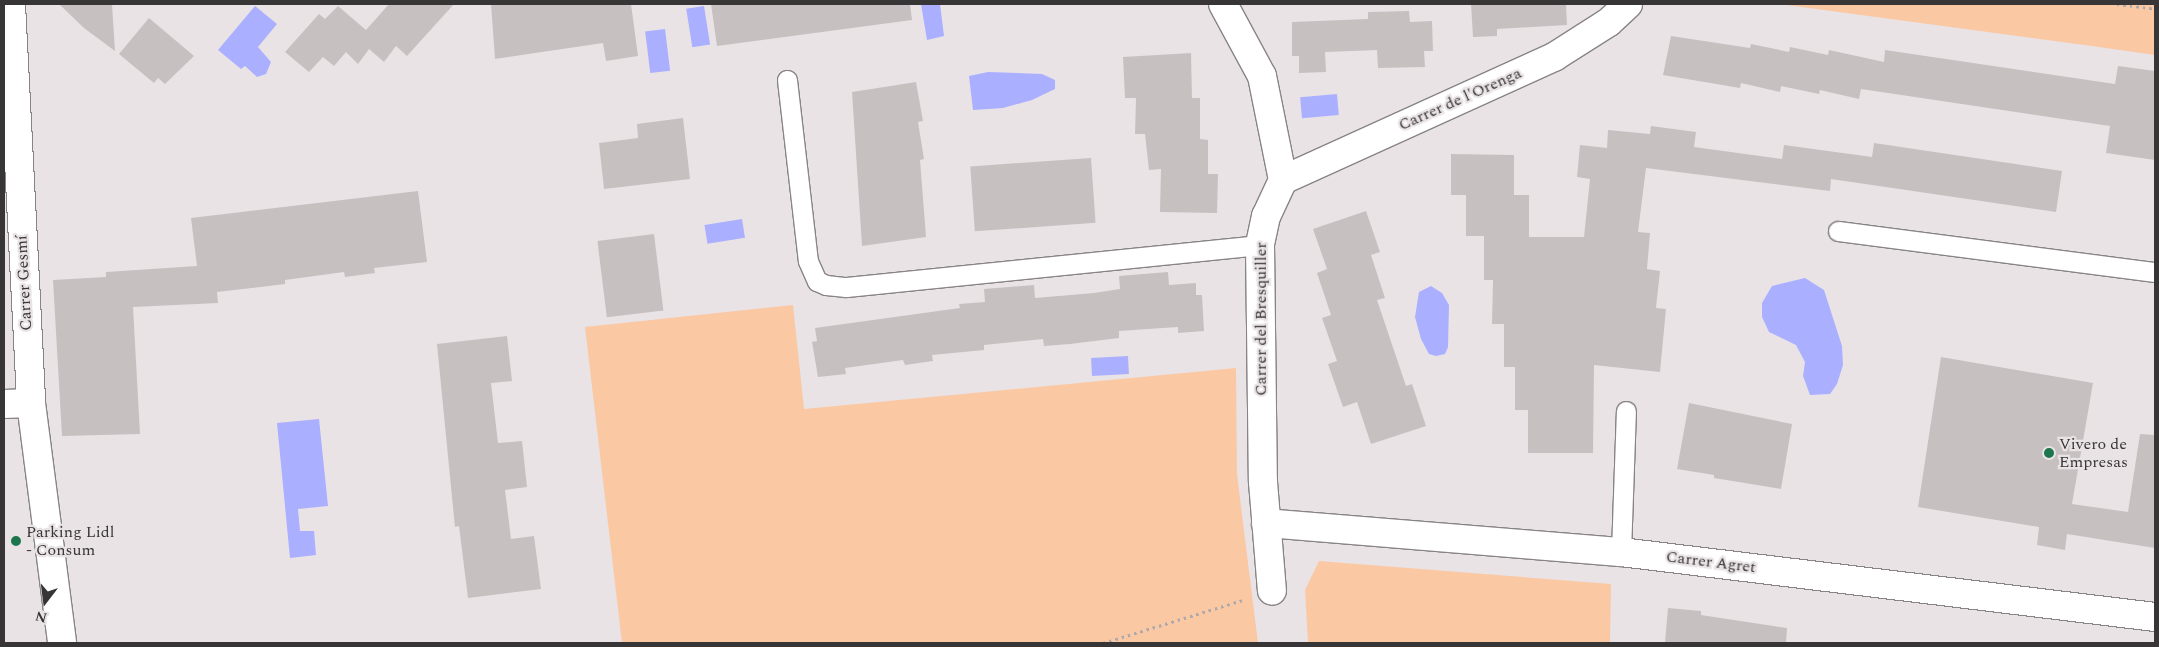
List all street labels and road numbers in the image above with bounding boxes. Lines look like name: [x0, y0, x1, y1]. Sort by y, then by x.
street label: Carrer de l'Orenga: [1396, 63, 1524, 135]
street label: Carrer Gesmí: [12, 235, 36, 331]
street label: Carrer del Bresquiller: [1251, 242, 1271, 396]
street label: Carrer Agret: [1665, 547, 1757, 577]

